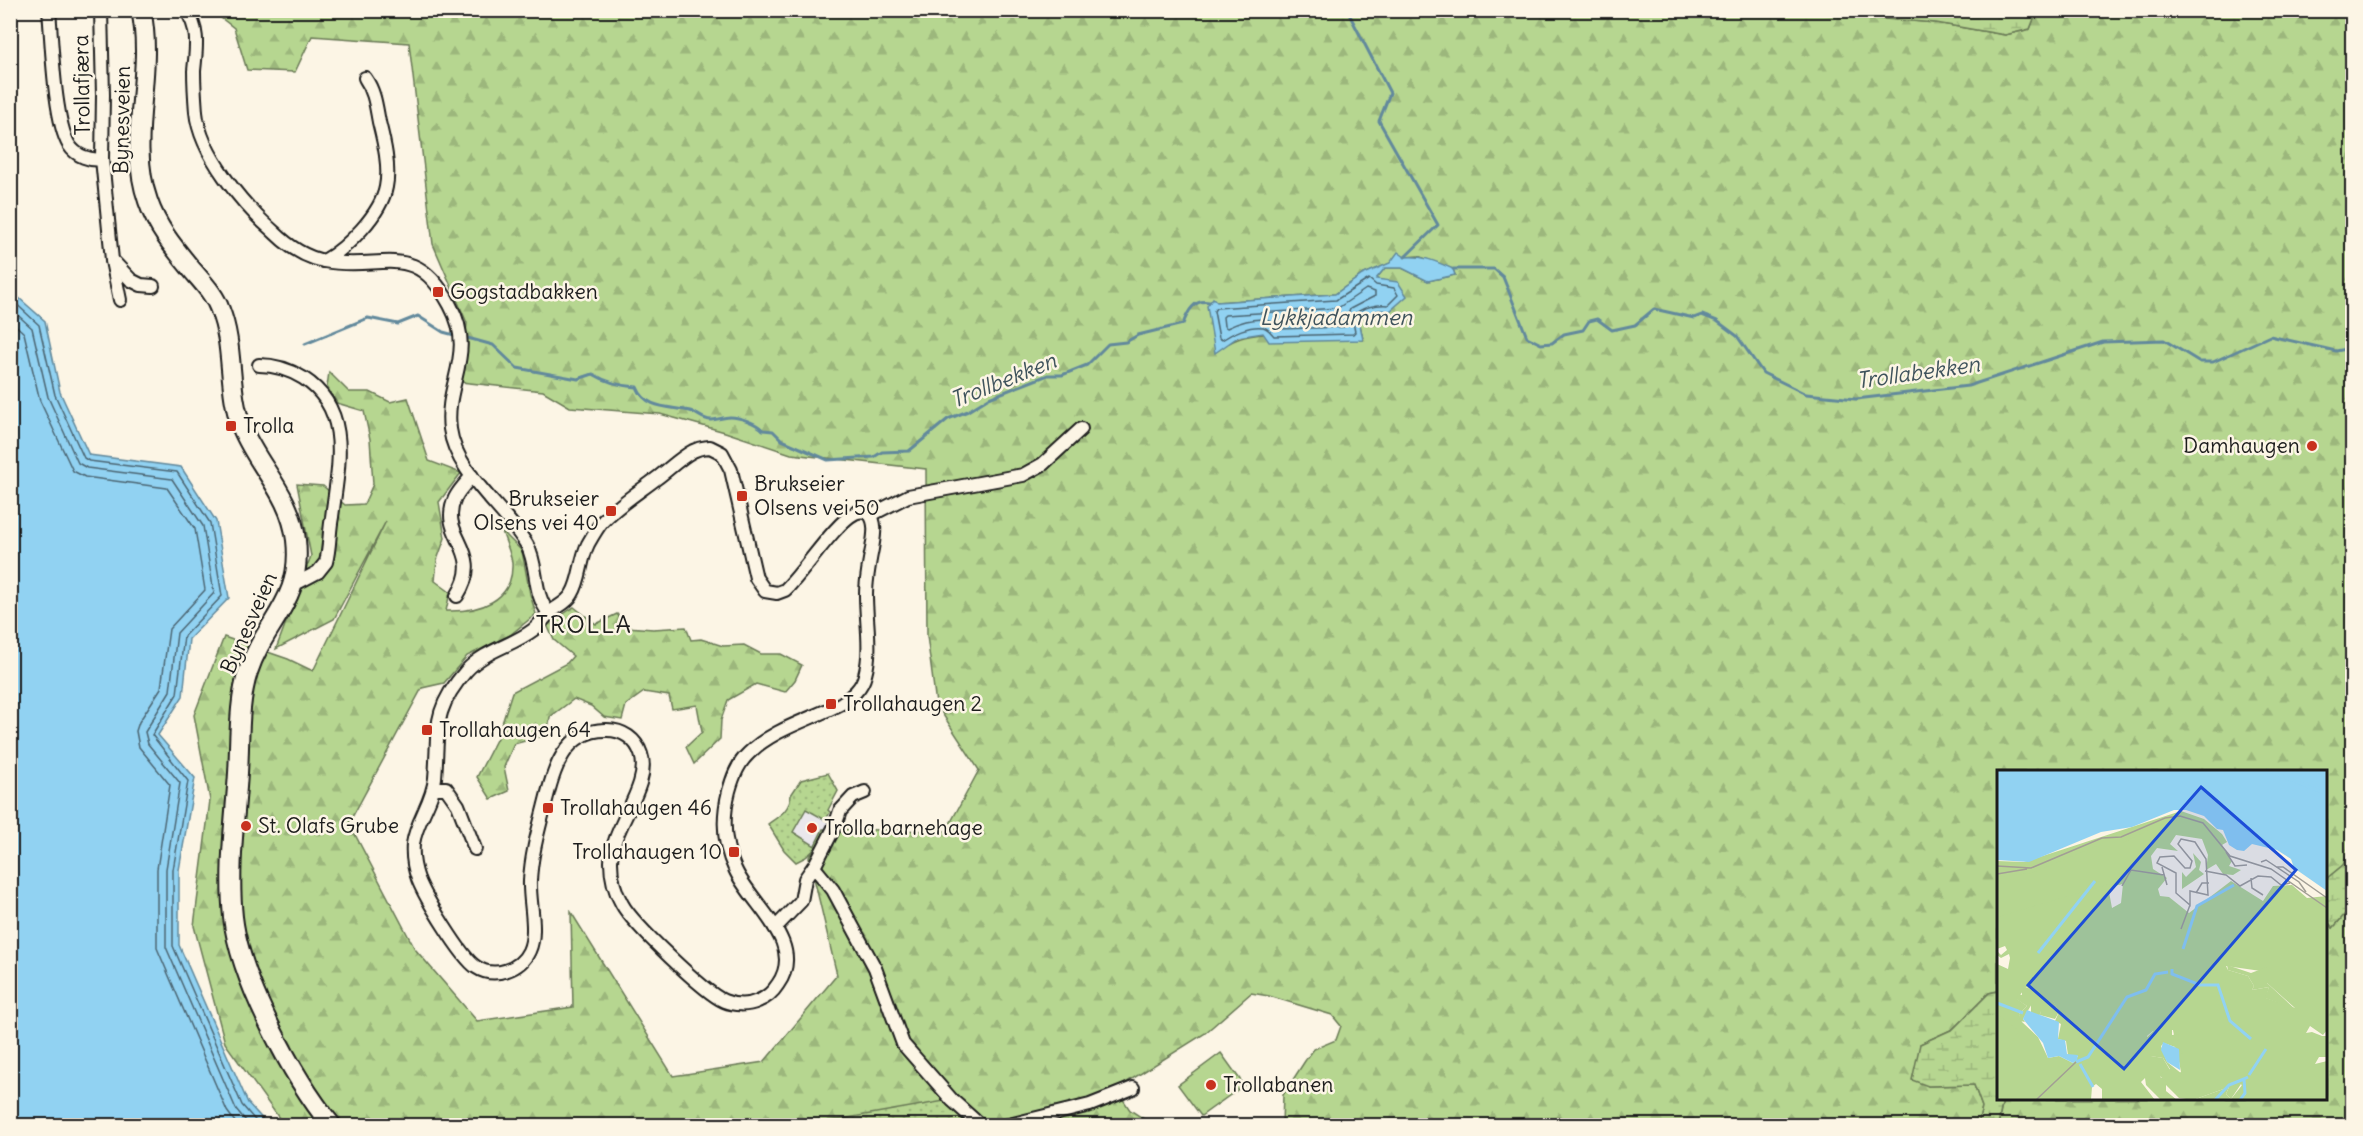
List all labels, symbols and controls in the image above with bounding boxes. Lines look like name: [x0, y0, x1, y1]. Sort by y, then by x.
street label: Trollafjæra: [67, 34, 96, 136]
street label: Bynesveien: [107, 66, 136, 174]
place label: Gogstadbakken: [450, 278, 598, 305]
marker: Gogstadbakken: [431, 285, 445, 299]
water label: Lykkjadammen: [1260, 303, 1414, 331]
water label: Trollbekken: [946, 346, 1061, 414]
water label: Trollabekken: [1854, 349, 1983, 395]
place label: Trolla: [243, 412, 294, 439]
marker: Trolla: [224, 419, 238, 433]
place label: Damhaugen: [2183, 432, 2300, 459]
marker: Damhaugen: [2305, 439, 2319, 453]
place label: Brukseier Olsens vei 50: [754, 470, 880, 521]
place label: Brukseier Olsens vei 40: [473, 485, 599, 536]
marker: Brukseier Olsens vei 50: [735, 489, 749, 503]
marker: Brukseier Olsens vei 40: [604, 504, 618, 518]
street label: Bynesveien: [214, 568, 283, 678]
district label: TROLLA: [536, 609, 632, 639]
place label: Trollahaugen 2: [843, 690, 982, 717]
marker: Trollahaugen 2: [824, 697, 838, 711]
place label: Trollahaugen 64: [439, 716, 591, 743]
marker: Trollahaugen 64: [420, 723, 434, 737]
inset map: [1997, 770, 2327, 1100]
place label: Trollahaugen 46: [560, 794, 712, 821]
marker: Trollahaugen 46: [541, 801, 555, 815]
place label: St. Olafs Grube: [258, 812, 399, 839]
place label: Trolla barnehage: [824, 814, 983, 841]
marker: St. Olafs Grube: [239, 819, 253, 833]
marker: Trolla barnehage: [805, 821, 819, 835]
place label: Trollahaugen 10: [572, 838, 722, 865]
marker: Trollahaugen 10: [727, 845, 741, 859]
place label: Trollabanen: [1223, 1071, 1333, 1098]
marker: Trollabanen: [1204, 1078, 1218, 1092]

